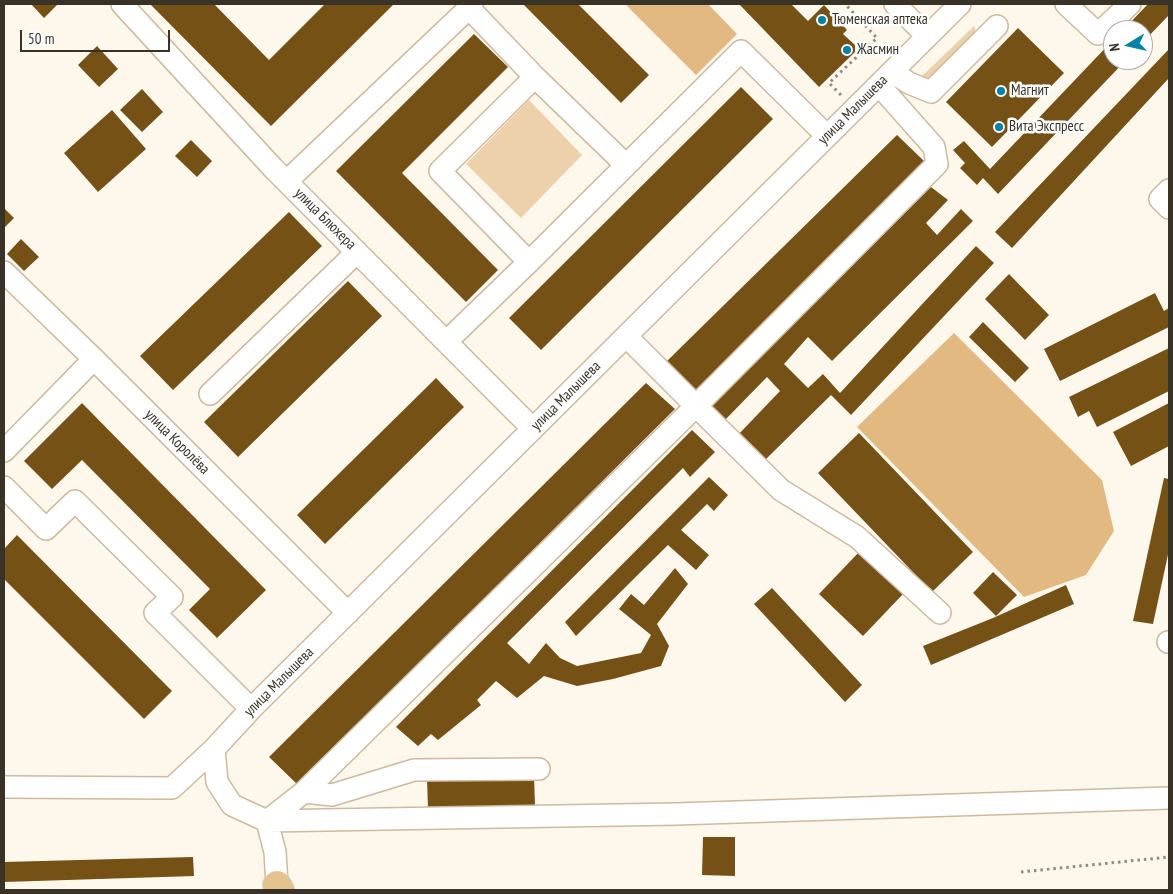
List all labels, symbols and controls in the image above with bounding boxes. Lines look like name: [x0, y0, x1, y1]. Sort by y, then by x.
place label: Тюменская аптека: [832, 11, 928, 29]
marker: Тюменская аптека: [816, 14, 828, 26]
scale bar: [22, 20, 172, 52]
north arrow: [1103, 20, 1153, 70]
text: 50 m: [28, 29, 54, 48]
place label: Жасмин: [857, 41, 899, 59]
text: N: [1105, 42, 1124, 52]
marker: Жасмин: [841, 44, 853, 56]
street label: улица Малышева: [815, 72, 891, 148]
place label: Магнит: [1011, 82, 1049, 100]
marker: Магнит: [995, 85, 1007, 97]
place label: Вита Экспресс: [1009, 118, 1084, 136]
marker: Вита Экспресс: [993, 121, 1005, 133]
street label: улица Блюхера: [290, 184, 360, 254]
street label: улица Малышева: [528, 358, 604, 434]
street label: улица Королёва: [141, 406, 213, 478]
street label: улица Малышева: [241, 644, 317, 720]

